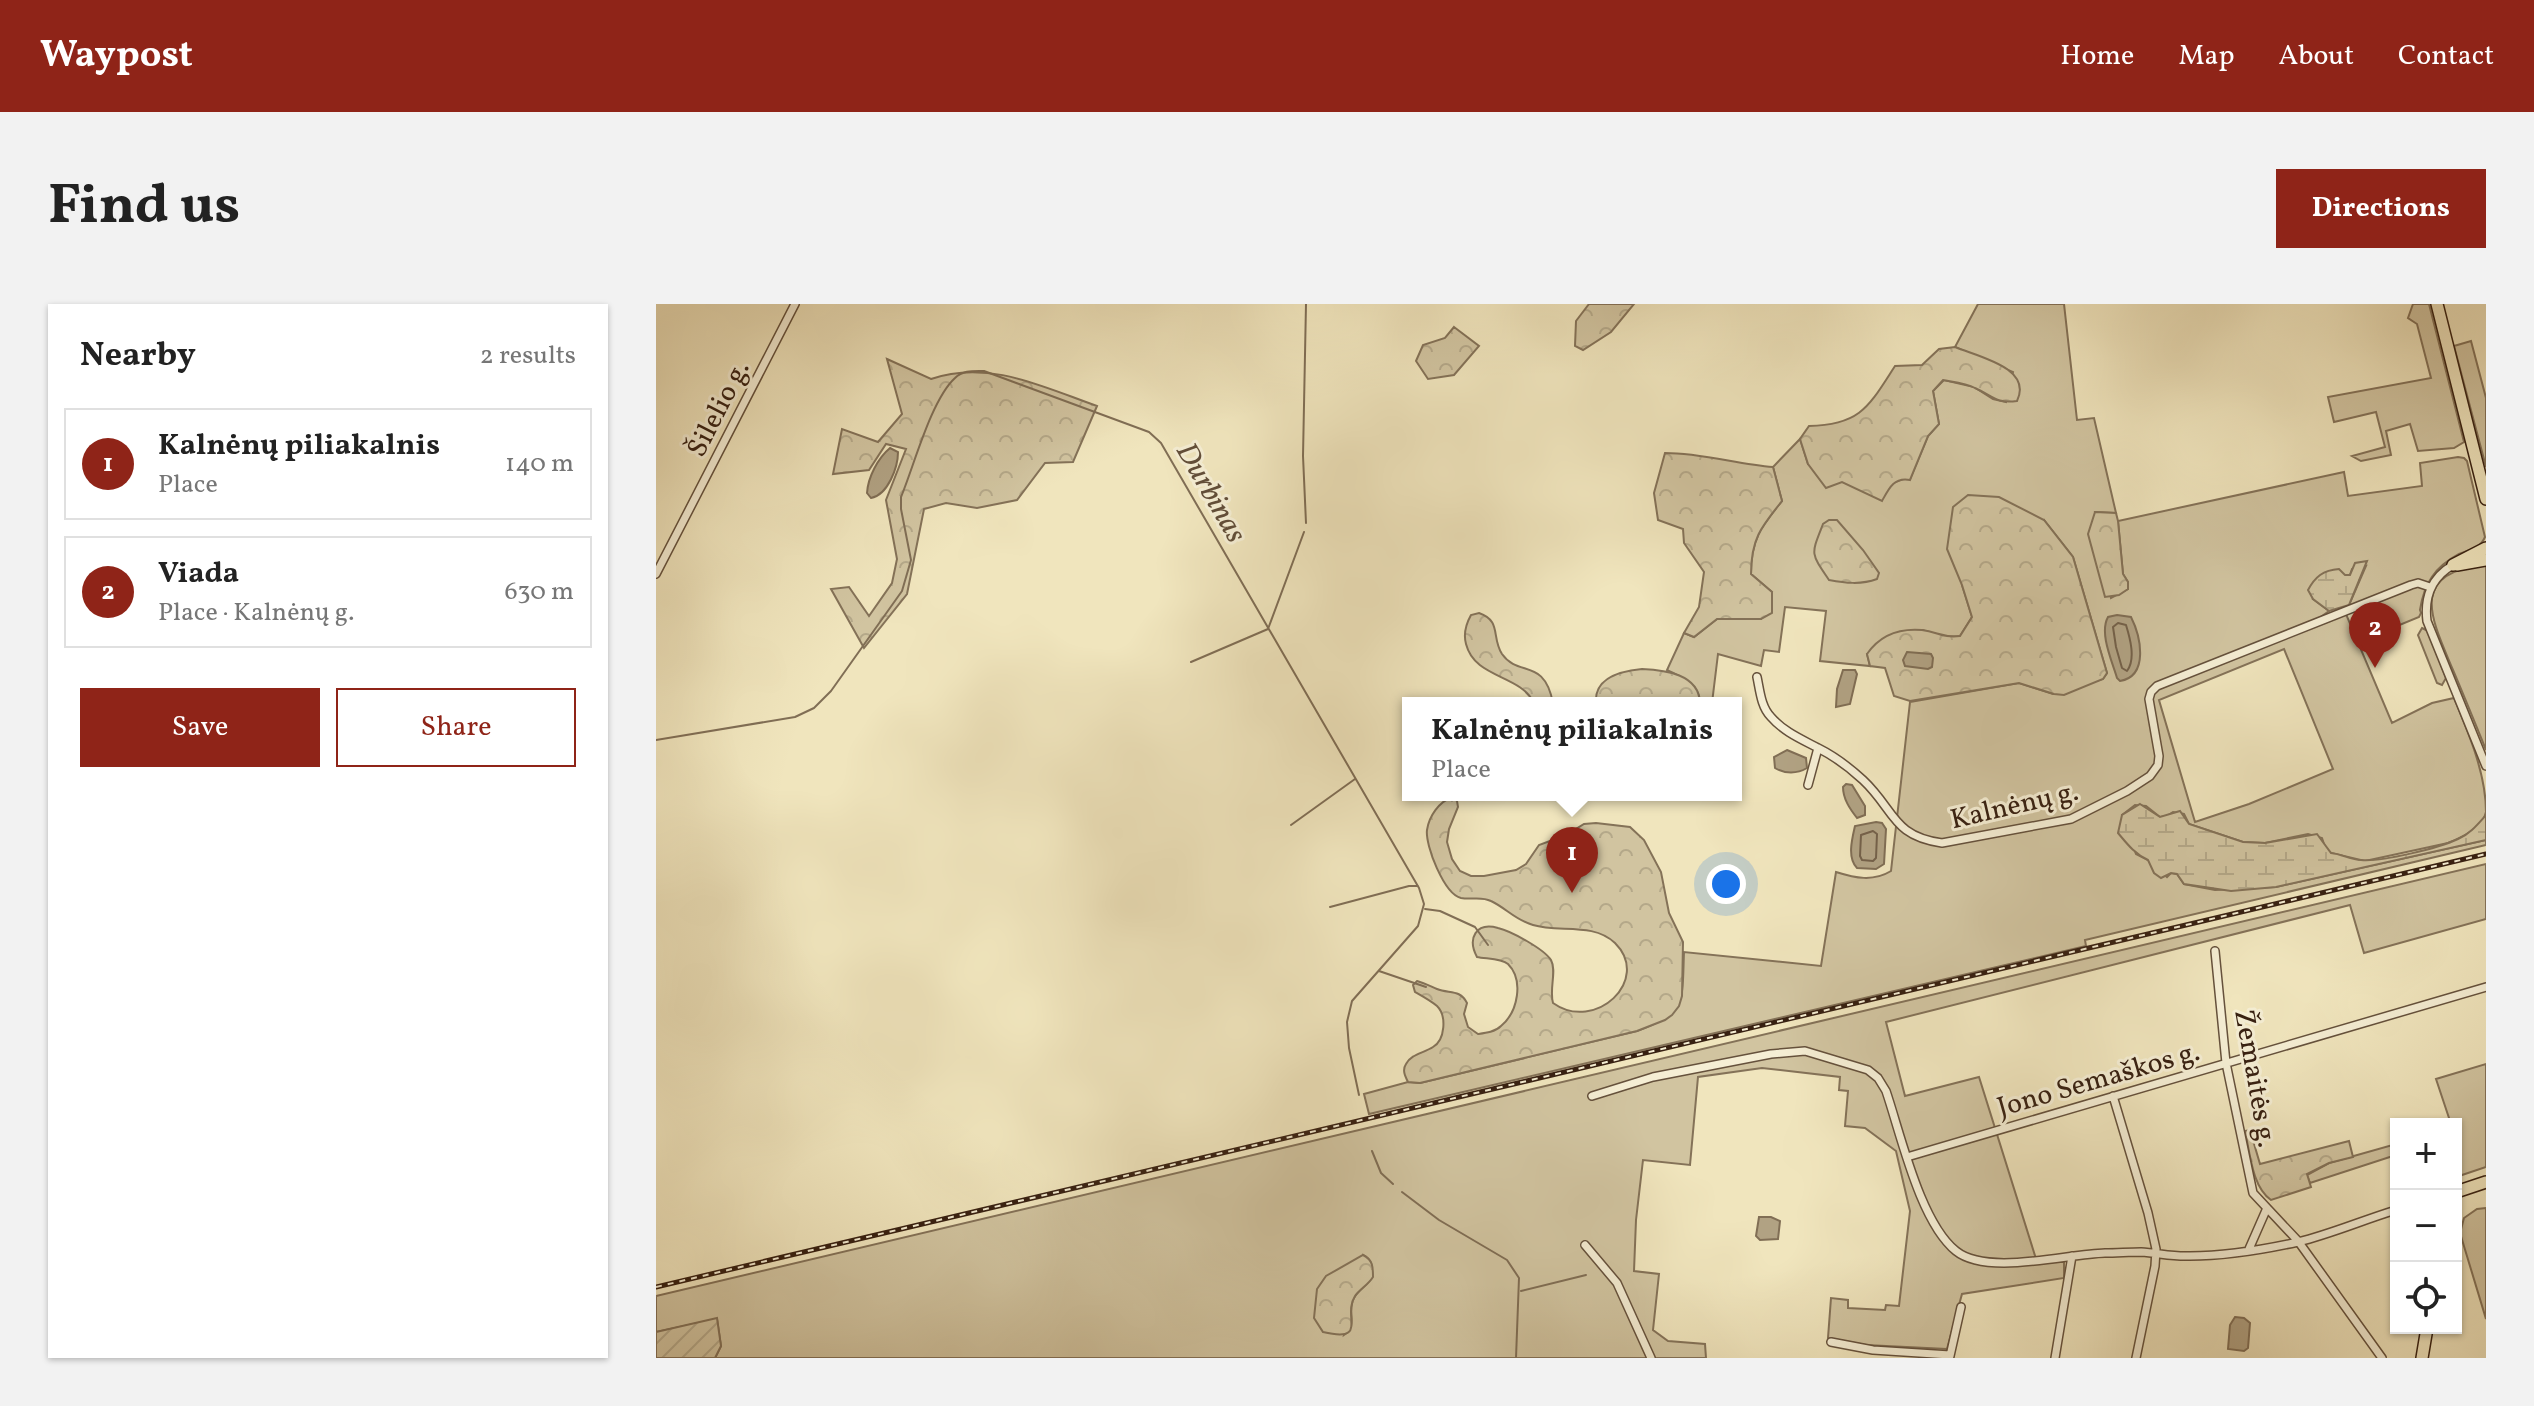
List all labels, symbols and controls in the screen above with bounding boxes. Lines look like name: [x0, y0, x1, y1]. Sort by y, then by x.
text: Waypost: [40, 30, 193, 83]
text: Home: [2060, 37, 2134, 76]
text: Map: [2178, 37, 2234, 76]
text: About: [2278, 37, 2354, 76]
text: Contact: [2398, 37, 2494, 76]
text: Find us: [48, 169, 240, 247]
button: Directions: [2276, 169, 2486, 248]
text: Nearby: [80, 333, 196, 380]
text: 2 results: [480, 338, 576, 374]
street label: Šilelio g.: [678, 354, 760, 464]
text: Kalnėnų piliakalnis: [158, 425, 440, 467]
water label: Durbinas: [1165, 435, 1256, 551]
text: 1: [103, 446, 113, 482]
text: 140 m: [505, 446, 574, 482]
text: Place: [158, 467, 218, 503]
text: Viada: [158, 553, 239, 595]
text: 2: [101, 574, 115, 610]
text: 630 m: [505, 574, 574, 610]
text: Place · Kalnėnų g.: [158, 595, 354, 631]
pin: 2: [2349, 602, 2401, 668]
button: Save: [80, 688, 320, 767]
button: Share: [336, 688, 576, 767]
popup: [1402, 697, 1742, 801]
text: Kalnėnų piliakalnis: [1431, 710, 1713, 752]
text: Place: [1431, 752, 1491, 788]
street label: Kalnėnų g.: [1947, 773, 2082, 840]
pin: 1: [1546, 827, 1598, 893]
your location: [1706, 864, 1746, 904]
street label: Žemaitės g.: [2223, 1006, 2286, 1150]
street label: Jono Semaškos g.: [1993, 1033, 2205, 1128]
map controls: [2390, 1118, 2462, 1334]
button: +: [2390, 1118, 2462, 1190]
button: −: [2390, 1190, 2462, 1262]
button: locate: [2390, 1262, 2462, 1334]

